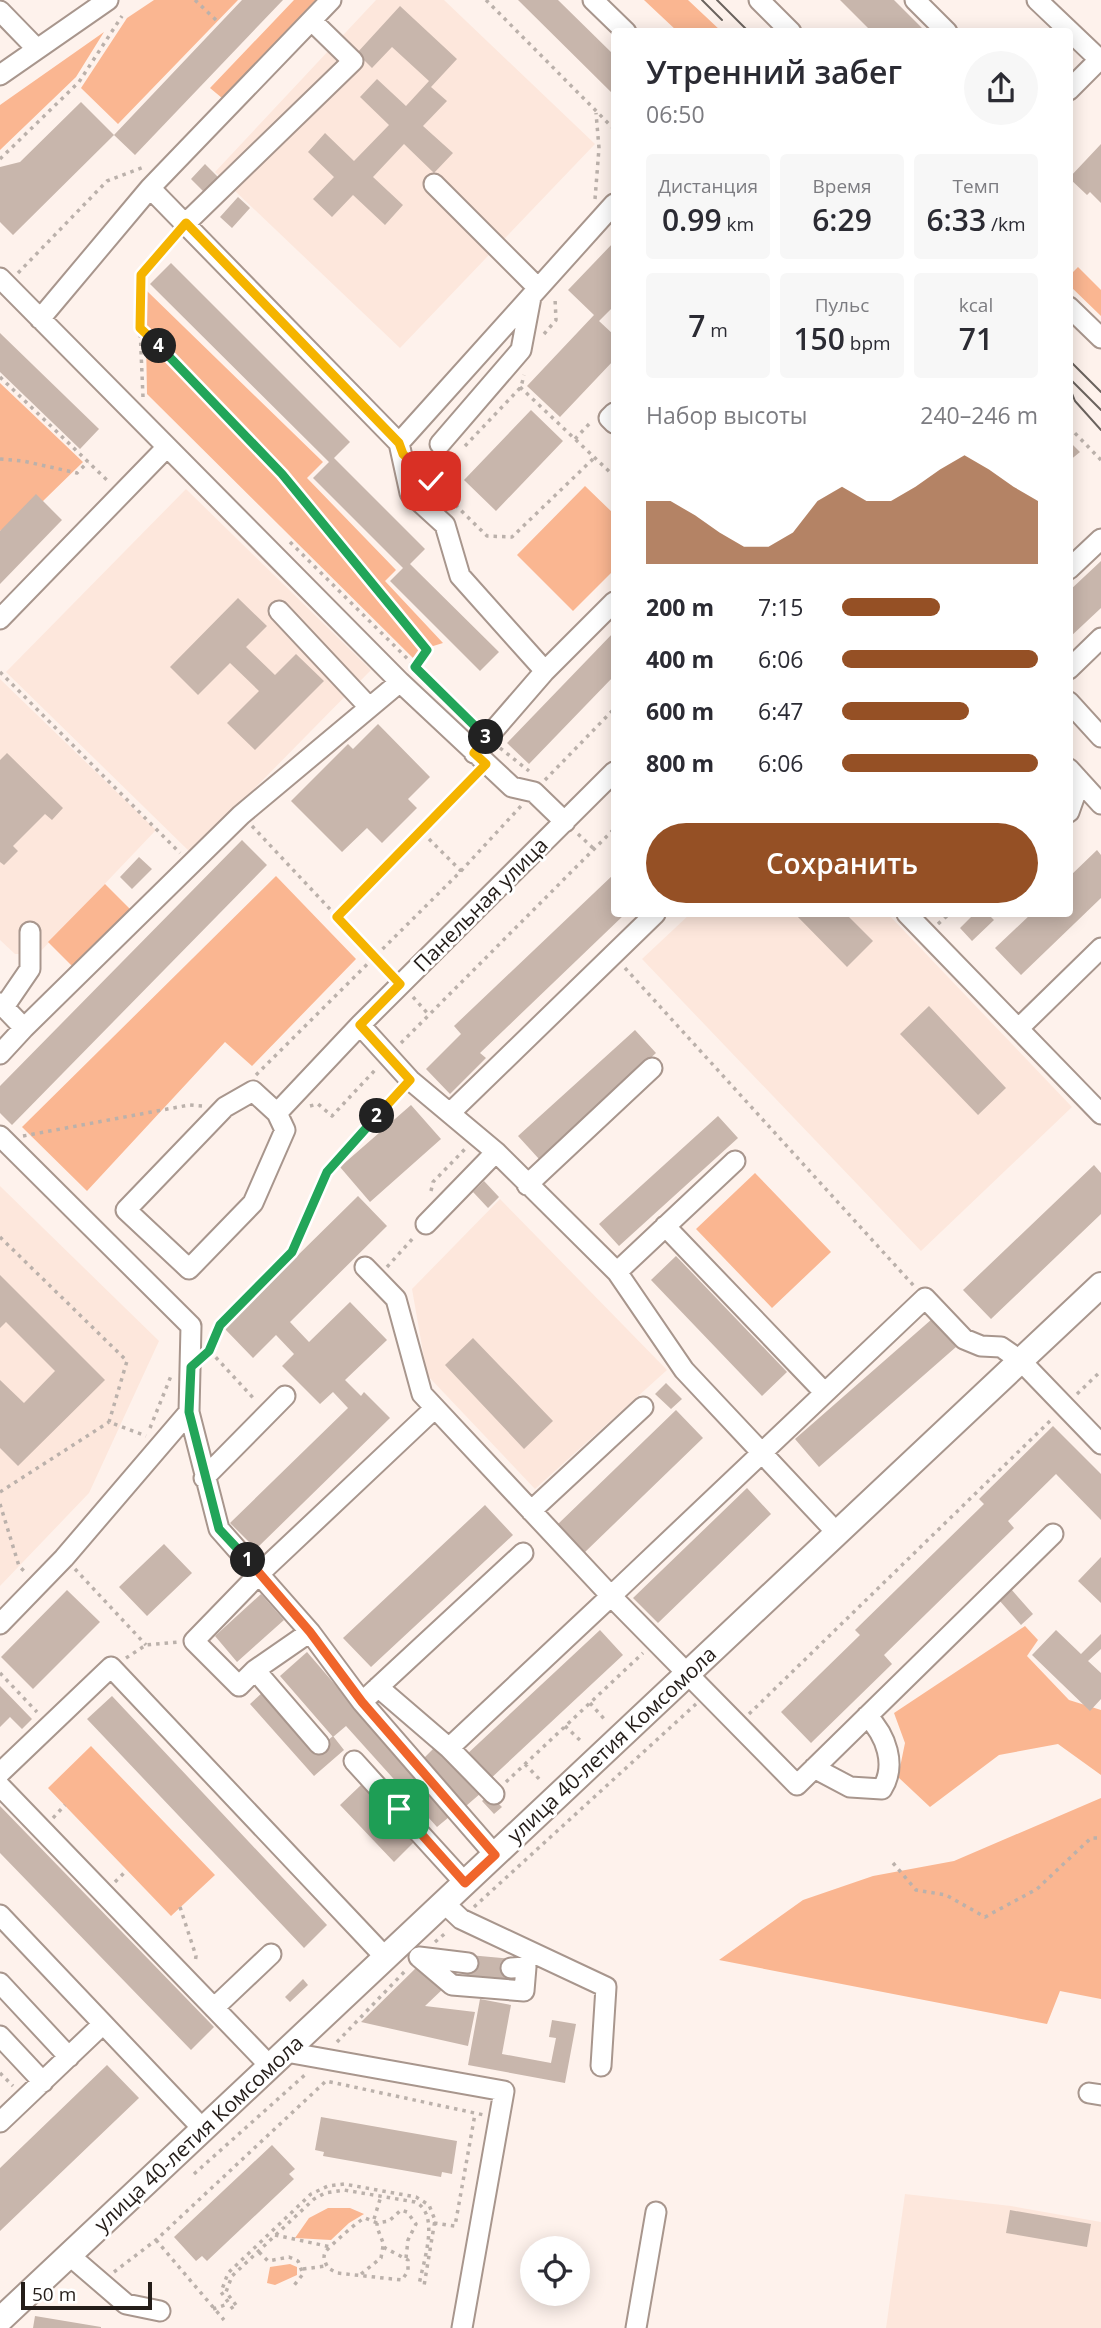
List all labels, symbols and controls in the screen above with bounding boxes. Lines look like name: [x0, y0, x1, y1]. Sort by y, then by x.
text: Утренний забег: [646, 50, 902, 93]
button: share: [964, 51, 1038, 125]
text: 06:50: [646, 98, 705, 130]
text: Дистанция: [658, 173, 758, 199]
text: Время: [812, 173, 872, 199]
text: Темп: [953, 173, 999, 199]
text: 0.99: [662, 199, 722, 240]
text: 6:29: [812, 199, 872, 240]
text: 6:33: [926, 199, 986, 240]
text: km: [722, 211, 754, 237]
text: /km: [986, 211, 1026, 237]
text: Пульс: [815, 292, 869, 318]
text: kcal: [959, 292, 993, 318]
text: 7: [688, 305, 705, 346]
text: m: [705, 317, 728, 343]
text: 150: [793, 318, 845, 359]
text: 71: [959, 318, 993, 359]
pin: 4: [142, 328, 176, 364]
text: bpm: [845, 330, 891, 356]
text: 4: [153, 332, 164, 358]
text: Набор высоты: [646, 399, 808, 431]
text: 240–246 m: [920, 399, 1038, 431]
pin: [401, 451, 461, 511]
icon: check: [412, 462, 450, 500]
text: 200 m: [646, 591, 714, 623]
text: 7:15: [758, 591, 804, 623]
text: 400 m: [646, 643, 714, 675]
text: 6:06: [758, 643, 804, 675]
text: 600 m: [646, 695, 714, 727]
text: 6:47: [758, 695, 804, 727]
pin: 3: [468, 720, 504, 754]
text: 3: [480, 723, 491, 749]
text: 800 m: [646, 747, 714, 779]
text: 6:06: [758, 747, 804, 779]
button: Сохранить: [646, 823, 1038, 903]
street label: Панельная улица: [407, 831, 554, 978]
pin: 2: [360, 1098, 394, 1134]
text: 2: [371, 1102, 382, 1128]
pin: 1: [230, 1542, 266, 1578]
text: 1: [242, 1546, 253, 1572]
street label: улица 40-летия Комсомола: [501, 1640, 722, 1849]
pin: [369, 1779, 429, 1839]
icon: arrive: [380, 1790, 418, 1828]
street label: улица 40-летия Комсомола: [88, 2029, 309, 2238]
map controls: [520, 2236, 590, 2306]
button: locate: [520, 2236, 590, 2306]
scale bar: [21, 2279, 152, 2311]
text: 50 m: [32, 2281, 76, 2307]

